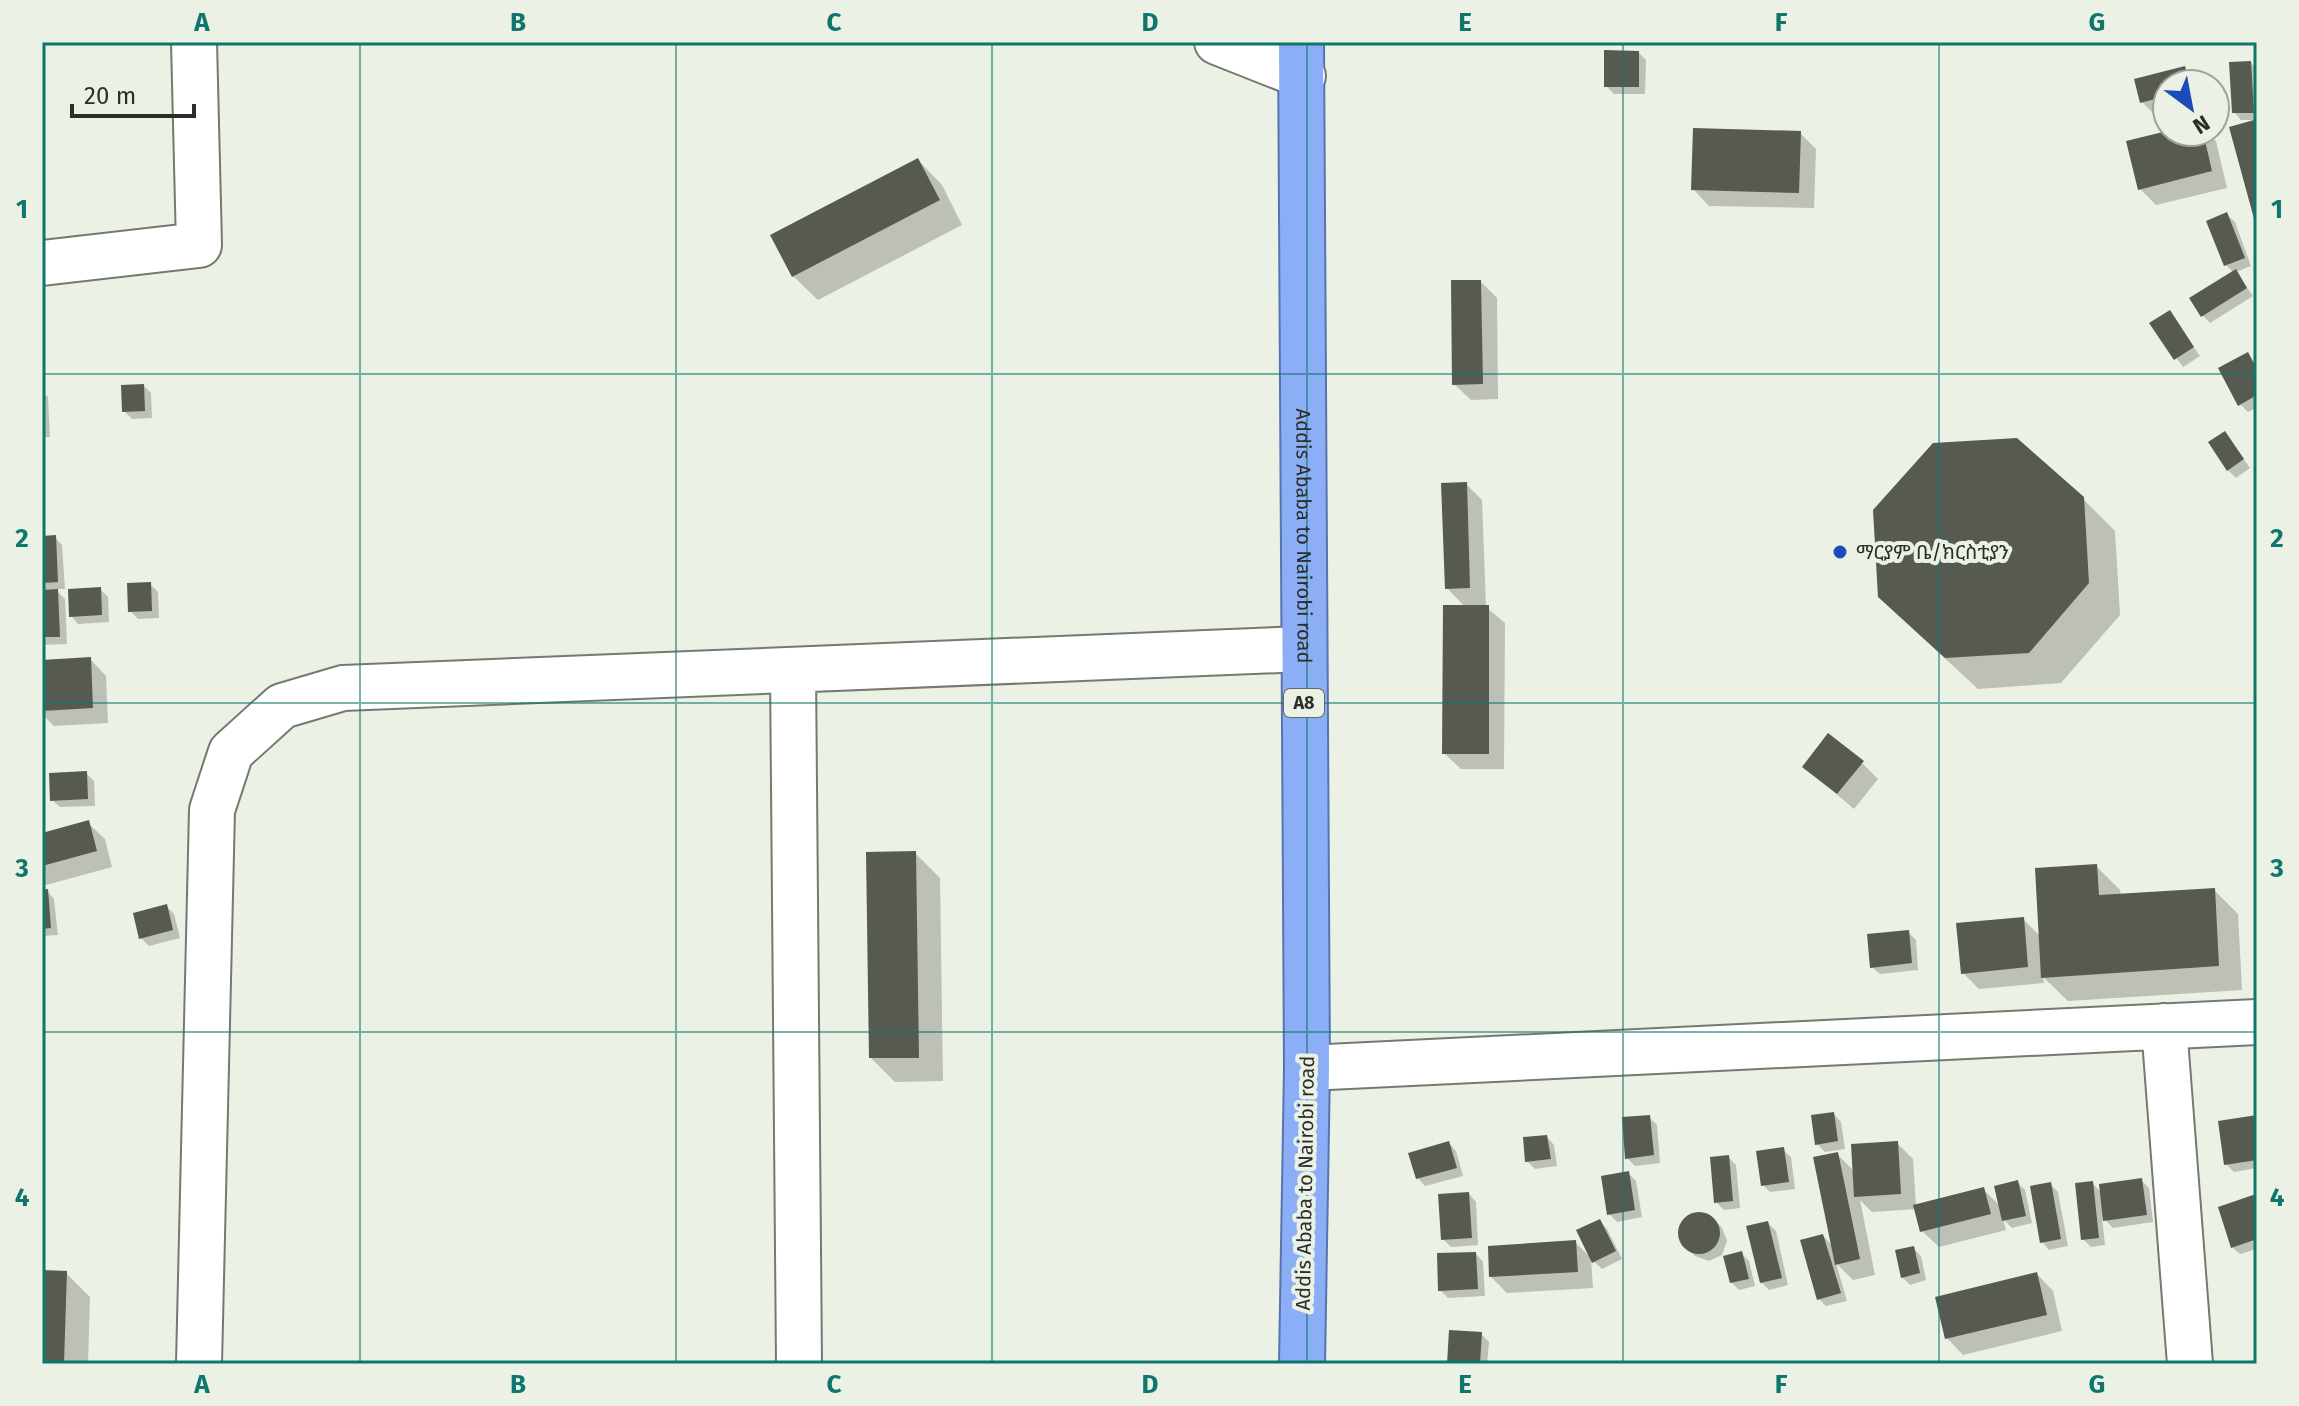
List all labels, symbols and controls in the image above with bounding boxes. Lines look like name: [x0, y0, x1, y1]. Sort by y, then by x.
text: A: [193, 7, 210, 38]
text: B: [510, 7, 526, 38]
text: C: [827, 7, 842, 38]
text: D: [1142, 7, 1159, 38]
text: E: [1458, 7, 1472, 38]
text: F: [1775, 7, 1788, 38]
text: G: [2089, 7, 2105, 38]
scale bar: [72, 68, 194, 118]
north arrow: [2151, 68, 2231, 148]
text: 20 m: [84, 82, 136, 110]
text: N: [2188, 109, 2215, 140]
text: 1: [16, 194, 28, 225]
text: 1: [2271, 194, 2283, 225]
street label: Addis Ababa to Nairobi road: [1291, 408, 1317, 664]
text: 2: [15, 523, 29, 554]
text: 2: [2270, 523, 2284, 554]
place label: ማርያም ቤ/ክርስቲያን: [1856, 540, 2009, 564]
marker: ማርያም ቤ/ክርስቲያን: [1831, 543, 1849, 561]
road number: A8: [1284, 689, 1324, 717]
text: 3: [14, 853, 29, 884]
text: 3: [2269, 853, 2284, 884]
street label: Addis Ababa to Nairobi road: [1291, 1055, 1319, 1311]
text: 4: [15, 1182, 30, 1213]
text: 4: [2270, 1182, 2285, 1213]
text: A: [193, 1369, 210, 1400]
text: B: [510, 1369, 526, 1400]
text: C: [827, 1369, 842, 1400]
text: D: [1142, 1369, 1159, 1400]
text: E: [1458, 1369, 1472, 1400]
text: F: [1775, 1369, 1788, 1400]
text: G: [2089, 1369, 2105, 1400]

